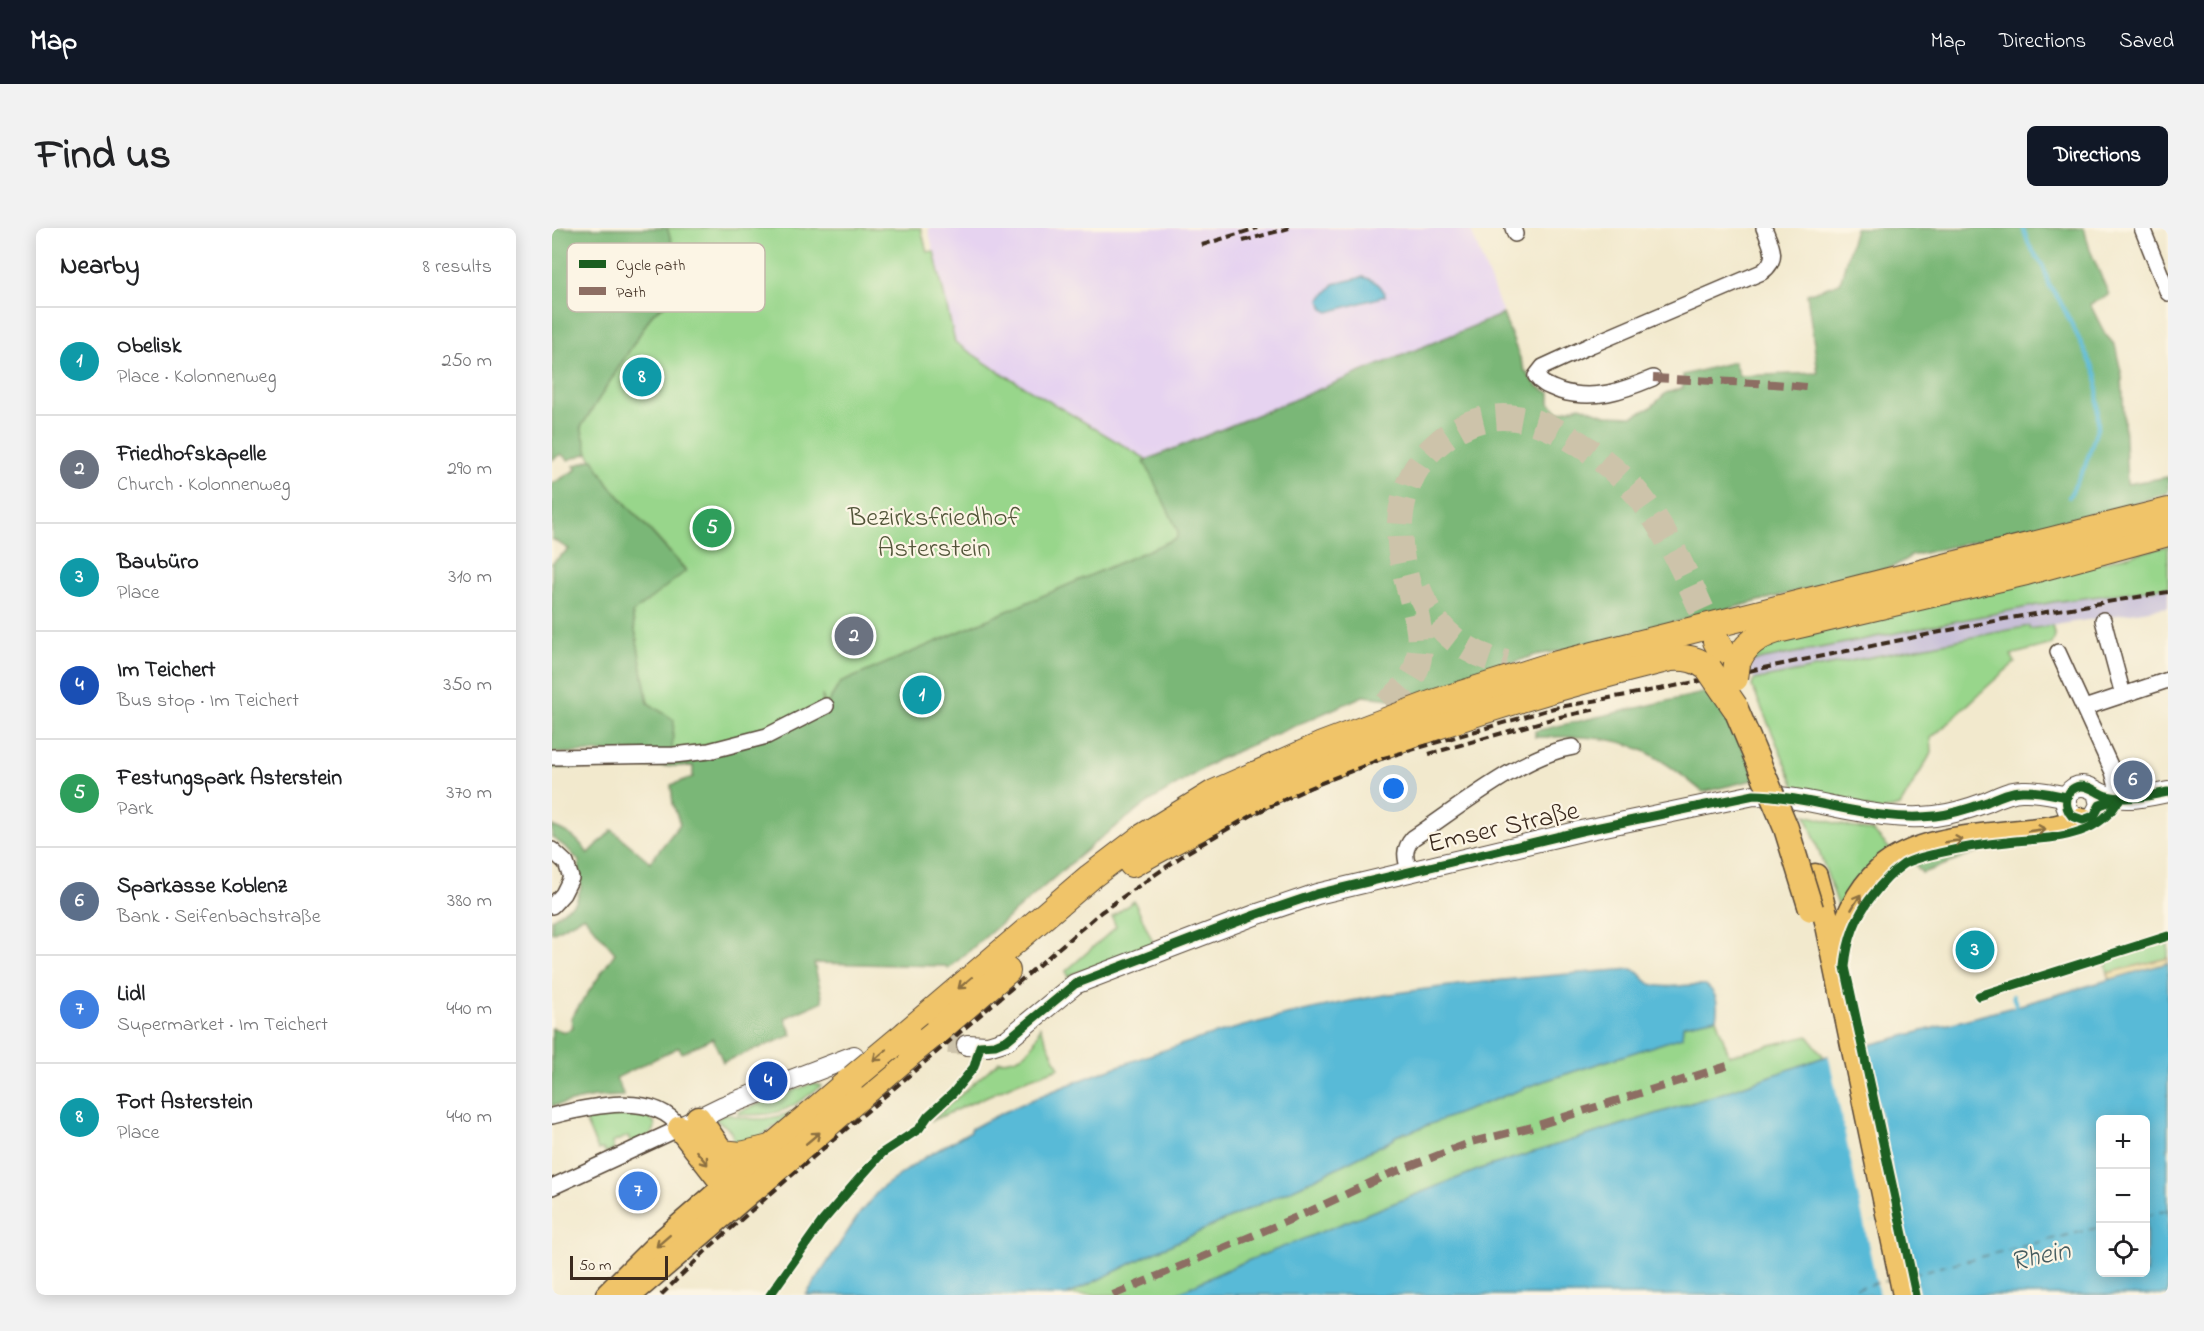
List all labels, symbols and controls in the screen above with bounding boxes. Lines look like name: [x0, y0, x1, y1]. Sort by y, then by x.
text: Map: [30, 22, 77, 63]
text: Map: [1930, 27, 1966, 57]
text: Directions: [1999, 27, 2086, 57]
text: Saved: [2119, 27, 2174, 57]
text: Find us: [36, 126, 171, 187]
button: Directions: [2027, 126, 2168, 186]
legend: [567, 243, 765, 312]
text: Nearby: [60, 248, 139, 286]
text: 8 results: [423, 253, 492, 282]
text: Cycle path: [616, 254, 685, 278]
text: Path: [616, 281, 646, 305]
text: Obelisk: [117, 331, 181, 363]
text: 1: [76, 347, 83, 376]
text: 250 m: [441, 347, 492, 376]
pin: 8: [622, 354, 662, 400]
text: Place · Kolonnenweg: [117, 363, 277, 392]
text: Friedhofskapelle: [117, 439, 266, 471]
text: 2: [75, 455, 84, 484]
text: 290 m: [447, 455, 492, 484]
text: Church · Kolonnenweg: [117, 471, 291, 500]
park label: Bezirksfriedhof Asterstein: [847, 499, 1020, 569]
pin: 5: [692, 506, 732, 550]
text: Baubüro: [117, 547, 199, 579]
text: 3: [75, 563, 84, 592]
text: 310 m: [448, 563, 492, 592]
text: Place: [117, 579, 159, 608]
pin: 2: [834, 614, 874, 658]
text: Im Teichert: [117, 655, 215, 687]
text: 4: [75, 671, 84, 700]
text: 350 m: [443, 671, 492, 700]
pin: 1: [902, 672, 941, 718]
text: Bus stop · Im Teichert: [117, 687, 299, 716]
pin: 6: [2114, 758, 2152, 802]
text: Festungspark Asterstein: [117, 763, 342, 795]
your location: [1379, 774, 1408, 803]
text: 5: [74, 779, 85, 808]
text: 370 m: [446, 779, 492, 808]
street label: Emser Straße: [1424, 792, 1584, 865]
text: Park: [117, 795, 153, 824]
one-way arrow: [2027, 824, 2047, 835]
one-way arrow: [1944, 836, 1964, 847]
text: Sparkasse Koblenz: [117, 871, 287, 903]
text: 6: [75, 887, 84, 916]
text: 380 m: [447, 887, 492, 916]
one-way arrow: [1851, 894, 1863, 911]
text: Bank · Seifenbachstraße: [117, 903, 321, 932]
pin: 3: [1956, 928, 1994, 972]
one-way arrow: [957, 977, 973, 990]
text: Lidl: [117, 979, 145, 1011]
text: 7: [75, 995, 84, 1024]
text: 440 m: [446, 995, 492, 1024]
text: Supermarket · Im Teichert: [117, 1011, 328, 1040]
one-way arrow: [872, 1049, 888, 1062]
pin: 4: [748, 1058, 788, 1104]
text: Fort Asterstein: [117, 1087, 253, 1119]
text: 8: [76, 1103, 83, 1132]
text: 440 m: [446, 1103, 492, 1132]
map controls: [2096, 1115, 2150, 1277]
button: +: [2096, 1115, 2150, 1169]
text: Place: [117, 1119, 159, 1148]
one-way arrow: [805, 1131, 820, 1145]
one-way arrow: [696, 1150, 709, 1166]
pin: 7: [618, 1168, 658, 1214]
button: −: [2096, 1169, 2150, 1223]
button: locate: [2096, 1223, 2150, 1277]
water label: Rhein: [2007, 1231, 2076, 1284]
one-way arrow: [656, 1234, 671, 1248]
scale bar: [570, 1253, 668, 1280]
text: 50 m: [579, 1254, 611, 1278]

